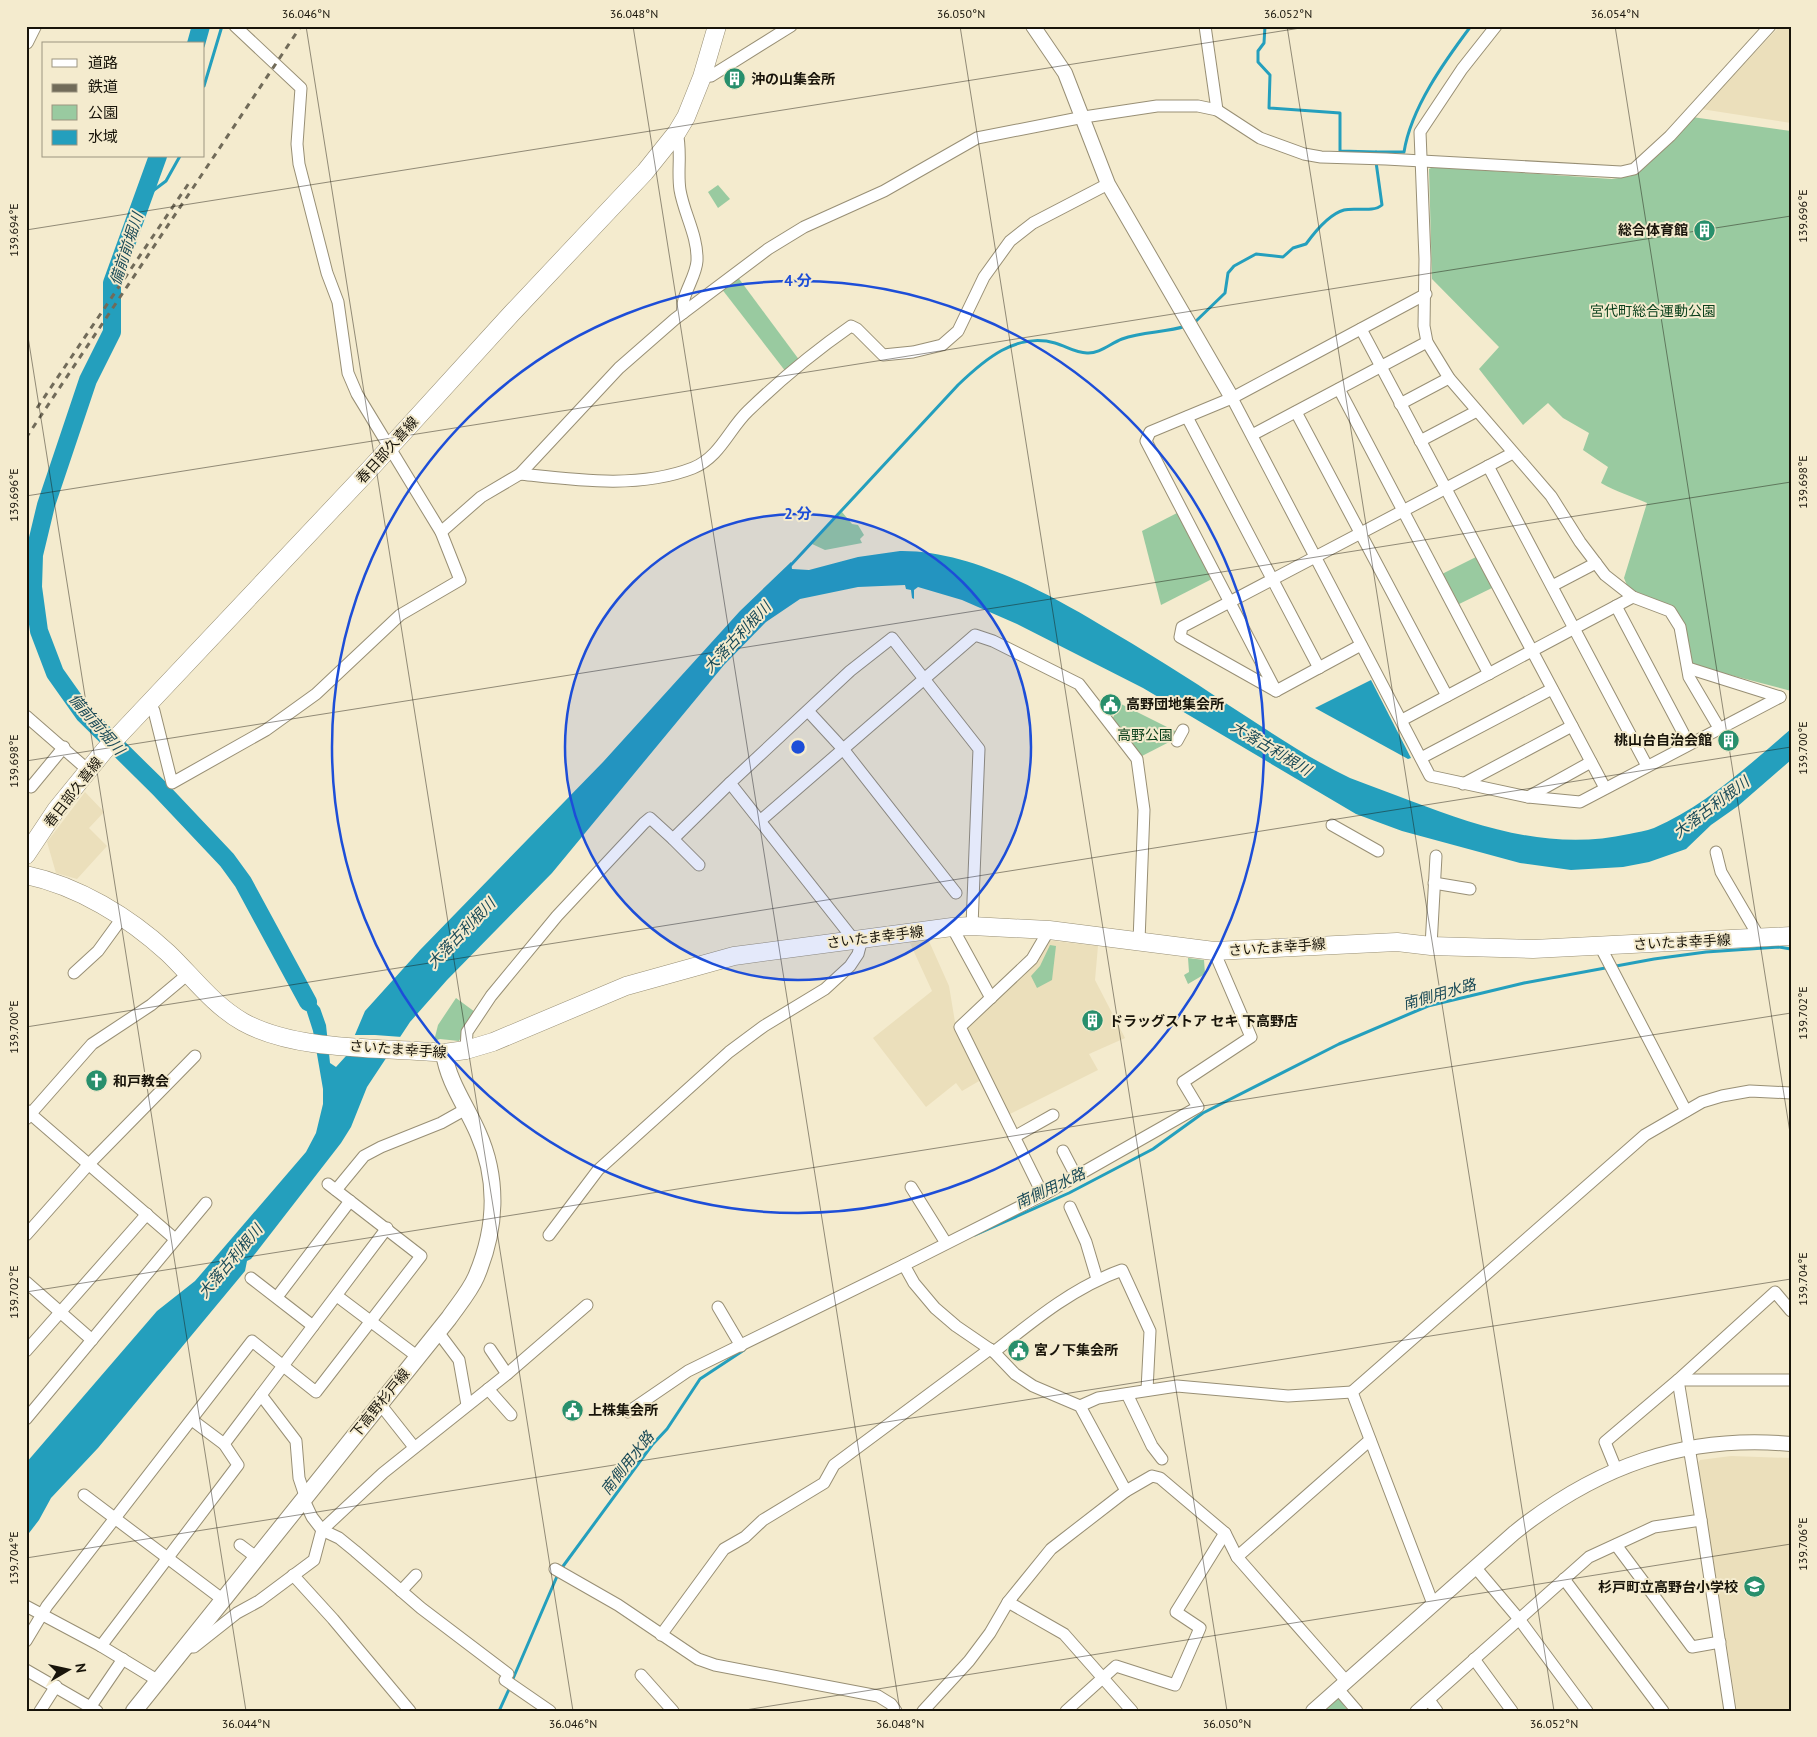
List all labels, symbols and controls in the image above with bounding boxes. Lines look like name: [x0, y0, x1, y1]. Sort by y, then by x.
text: 36.046°N: [282, 6, 330, 21]
text: 36.048°N: [610, 6, 658, 21]
text: 36.050°N: [937, 6, 985, 21]
text: 36.052°N: [1264, 6, 1312, 21]
text: 36.054°N: [1591, 6, 1639, 21]
legend: [42, 42, 205, 158]
text: 道路: [88, 53, 118, 72]
building icon: 沖の山集会所: [723, 67, 747, 91]
place label: 沖の山集会所: [751, 70, 835, 88]
text: 鉄道: [88, 77, 118, 96]
text: 公園: [88, 103, 118, 122]
text: 水域: [88, 127, 118, 146]
text: 139.696°E: [1795, 189, 1810, 243]
text: 139.694°E: [6, 203, 21, 257]
water label: 備前前堀川: [105, 209, 147, 288]
building icon: 総合体育館: [1692, 218, 1716, 242]
place label: 総合体育館: [1618, 221, 1688, 239]
text: 4 分: [784, 271, 812, 290]
park label: 宮代町総合運動公園: [1590, 302, 1716, 320]
street label: 春日部久喜線: [352, 413, 422, 487]
text: 139.698°E: [1795, 455, 1810, 509]
text: 139.696°E: [6, 468, 21, 522]
text: 2 分: [784, 504, 812, 523]
water label: 大落古利根川: [699, 596, 776, 676]
water label: 備前前堀川: [65, 689, 130, 760]
public building icon: 高野団地集会所: [1098, 692, 1122, 716]
place label: 高野団地集会所: [1126, 695, 1224, 713]
water label: 大落古利根川: [1228, 717, 1316, 780]
text: 139.700°E: [1795, 721, 1810, 775]
park label: 高野公園: [1117, 726, 1173, 744]
building icon: 桃山台自治会館: [1716, 728, 1740, 752]
place label: 桃山台自治会館: [1614, 731, 1712, 749]
text: 139.698°E: [6, 734, 21, 788]
centre of rings: [789, 738, 807, 756]
street label: 春日部久喜線: [40, 753, 106, 831]
water label: 大落古利根川: [1669, 771, 1754, 842]
water label: 大落古利根川: [423, 893, 500, 972]
street label: さいたま幸手線: [825, 922, 925, 952]
street label: さいたま幸手線: [1633, 930, 1731, 954]
street label: さいたま幸手線: [1228, 935, 1326, 959]
water label: 南側用水路: [1400, 974, 1480, 1013]
text: 139.702°E: [1795, 986, 1810, 1040]
text: 139.700°E: [6, 1000, 21, 1054]
building icon: ドラッグストア セキ 下高野店: [1081, 1009, 1105, 1033]
place label: ドラッグストア セキ 下高野店: [1109, 1012, 1298, 1030]
street label: さいたま幸手線: [349, 1037, 447, 1061]
church icon: 和戸教会: [85, 1069, 109, 1093]
place label: 和戸教会: [113, 1072, 169, 1090]
water label: 南側用水路: [1012, 1163, 1090, 1212]
water label: 大落古利根川: [194, 1219, 267, 1302]
text: 139.704°E: [1795, 1252, 1810, 1306]
text: 139.702°E: [6, 1265, 21, 1319]
public building icon: 宮ノ下集会所: [1006, 1338, 1030, 1362]
place label: 宮ノ下集会所: [1034, 1341, 1118, 1359]
street label: 下高野杉戸線: [347, 1365, 413, 1441]
public building icon: 上株集会所: [560, 1398, 584, 1422]
place label: 上株集会所: [588, 1401, 658, 1419]
water label: 南側用水路: [596, 1426, 659, 1498]
text: 139.706°E: [1795, 1517, 1810, 1571]
text: 139.704°E: [6, 1531, 21, 1585]
school or university icon: 杉戸町立高野台小学校: [1742, 1575, 1766, 1599]
place label: 杉戸町立高野台小学校: [1598, 1578, 1738, 1596]
north arrow: [42, 1644, 92, 1694]
text: N: [71, 1662, 90, 1674]
text: 36.044°N: [222, 1716, 270, 1731]
text: 36.046°N: [549, 1716, 597, 1731]
text: 36.048°N: [876, 1716, 924, 1731]
text: 36.050°N: [1203, 1716, 1251, 1731]
text: 36.052°N: [1530, 1716, 1578, 1731]

